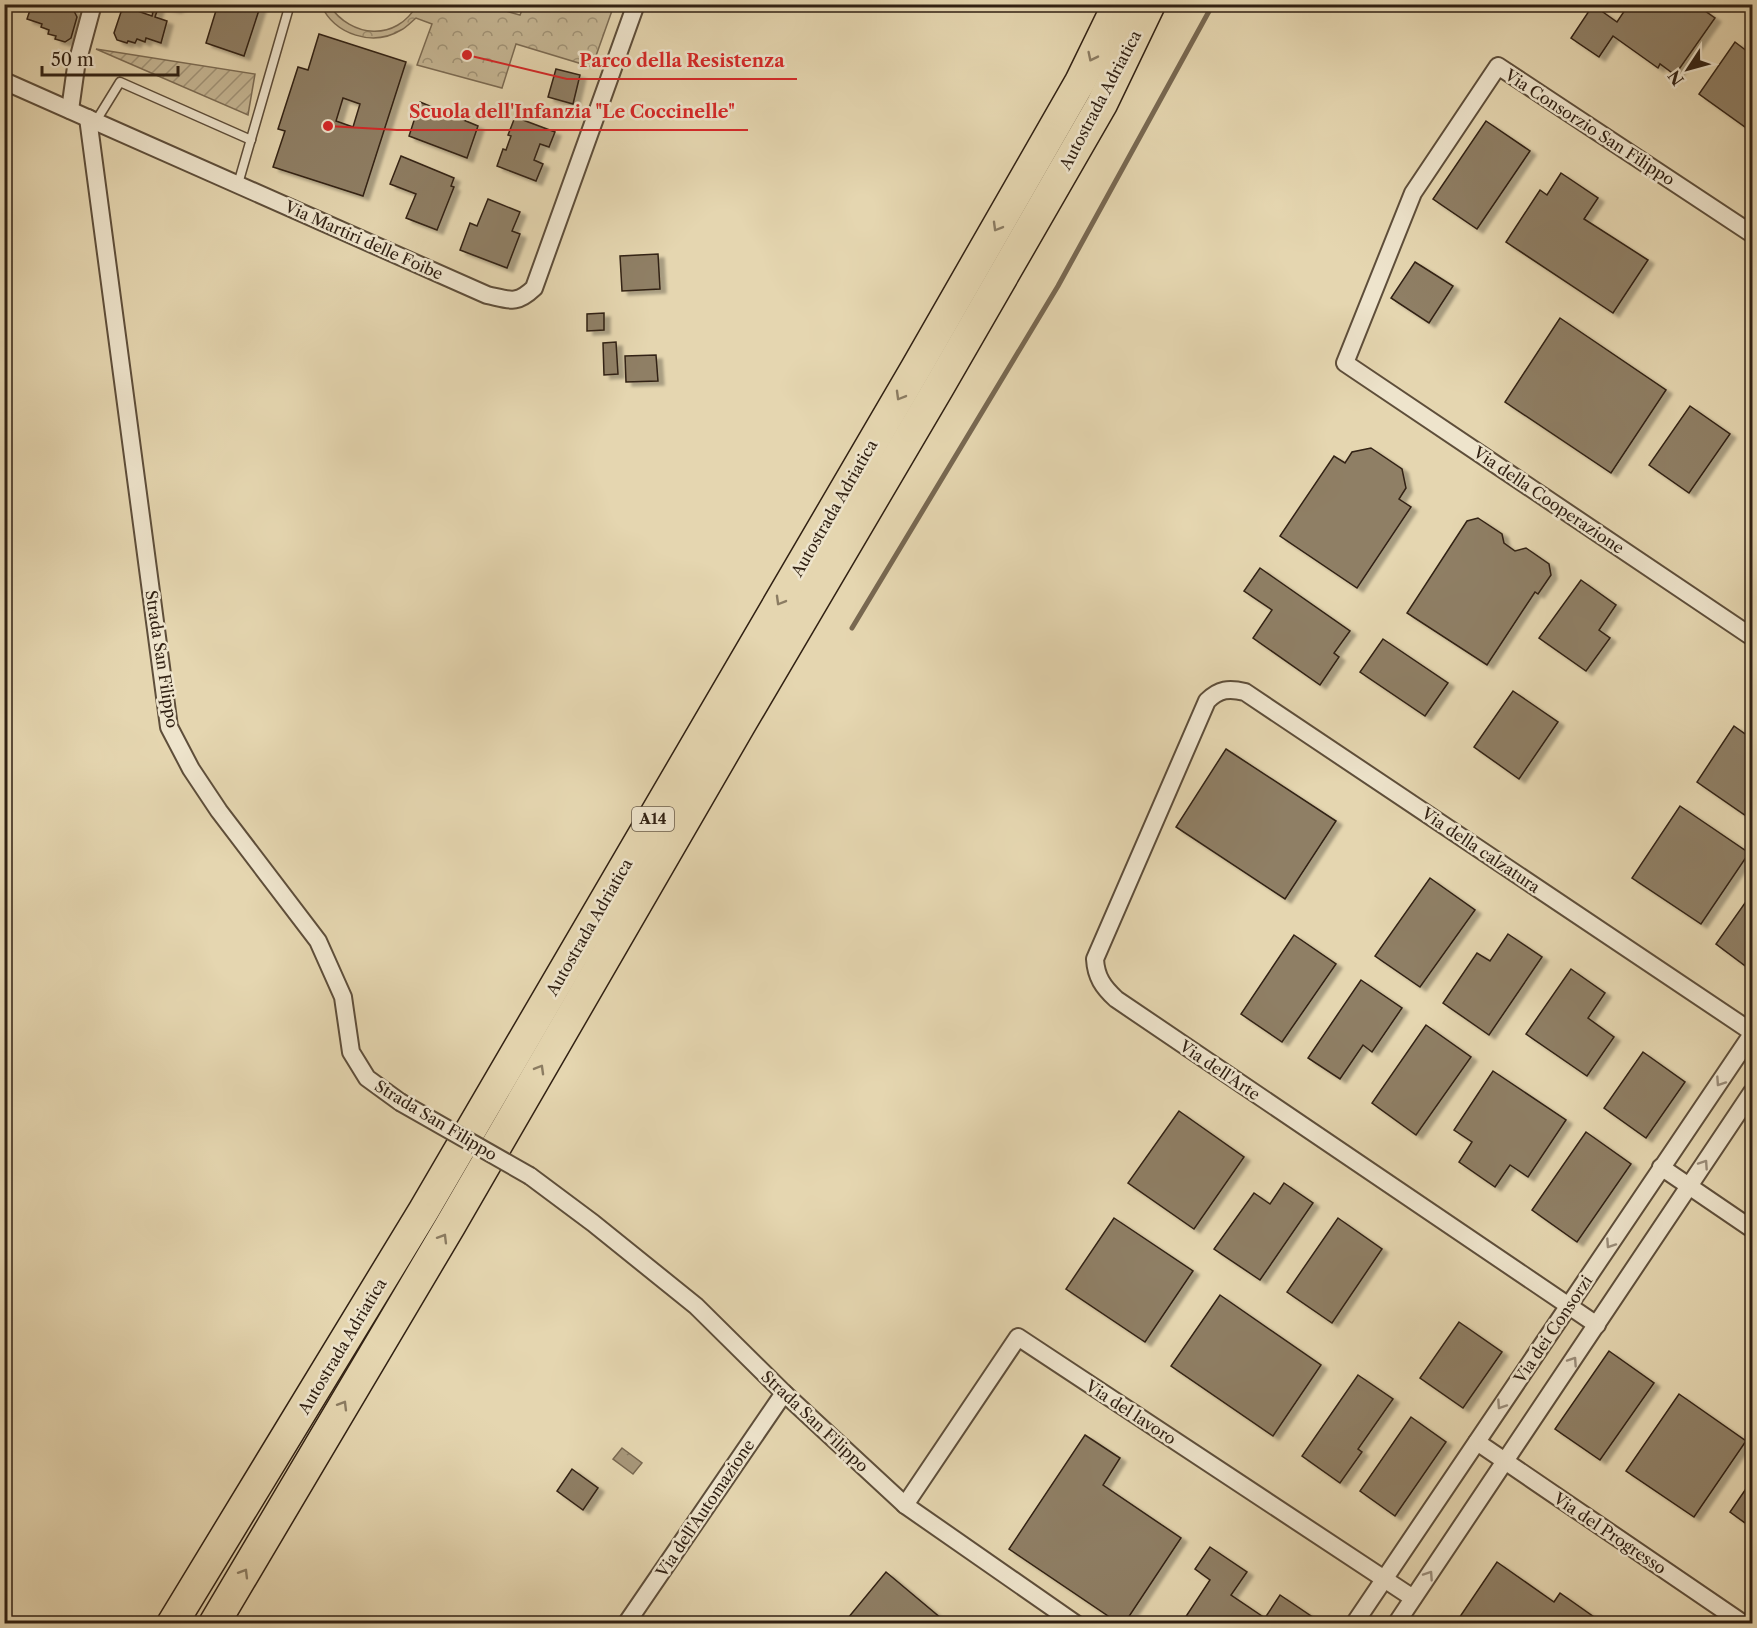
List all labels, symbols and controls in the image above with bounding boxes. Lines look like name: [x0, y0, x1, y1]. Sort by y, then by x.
street label: Autostrada Adriatica: [1054, 26, 1145, 174]
scale bar: [42, 39, 178, 77]
north arrow: [1658, 39, 1718, 99]
callout: Parco della Resistenza: [567, 43, 797, 79]
text: 50 m: [51, 49, 94, 71]
text: Parco della Resistenza: [579, 50, 785, 72]
one-way arrow: [1087, 51, 1099, 62]
street label: Via Consorzio San Filippo: [1501, 64, 1679, 190]
text: N: [1664, 66, 1688, 89]
callout: Scuola dell'Infanzia "Le Coccinelle": [397, 94, 748, 130]
text: Scuola dell'Infanzia "Le Coccinelle": [409, 101, 735, 123]
street label: Via Martiri delle Foibe: [281, 196, 446, 284]
one-way arrow: [992, 221, 1004, 231]
one-way arrow: [895, 390, 907, 400]
street label: Autostrada Adriatica: [786, 435, 882, 581]
street label: Via della Cooperazione: [1469, 442, 1628, 558]
street label: Strada San Filippo: [141, 589, 183, 730]
one-way arrow: [776, 595, 787, 605]
street label: Via della calzatura: [1417, 802, 1544, 897]
road number: A14: [632, 807, 674, 831]
street label: Autostrada Adriatica: [541, 854, 637, 1000]
street label: Via dell'Arte: [1175, 1035, 1264, 1104]
one-way arrow: [533, 1065, 544, 1075]
street label: Strada San Filippo: [371, 1076, 501, 1165]
one-way arrow: [1715, 1076, 1727, 1086]
one-way arrow: [1697, 1159, 1708, 1170]
one-way arrow: [435, 1234, 447, 1244]
one-way arrow: [1606, 1237, 1617, 1248]
street label: Via dei Consorzi: [1509, 1271, 1596, 1387]
street label: Autostrada Adriatica: [293, 1274, 391, 1418]
one-way arrow: [1565, 1356, 1576, 1367]
street label: Strada San Filippo: [757, 1366, 873, 1476]
street label: Via del lavoro: [1081, 1375, 1180, 1449]
one-way arrow: [1497, 1399, 1508, 1410]
one-way arrow: [336, 1401, 348, 1411]
street label: Via dell'Automazione: [651, 1435, 759, 1581]
street label: Via del Progresso: [1549, 1487, 1670, 1578]
one-way arrow: [236, 1569, 248, 1579]
one-way arrow: [1422, 1571, 1433, 1582]

